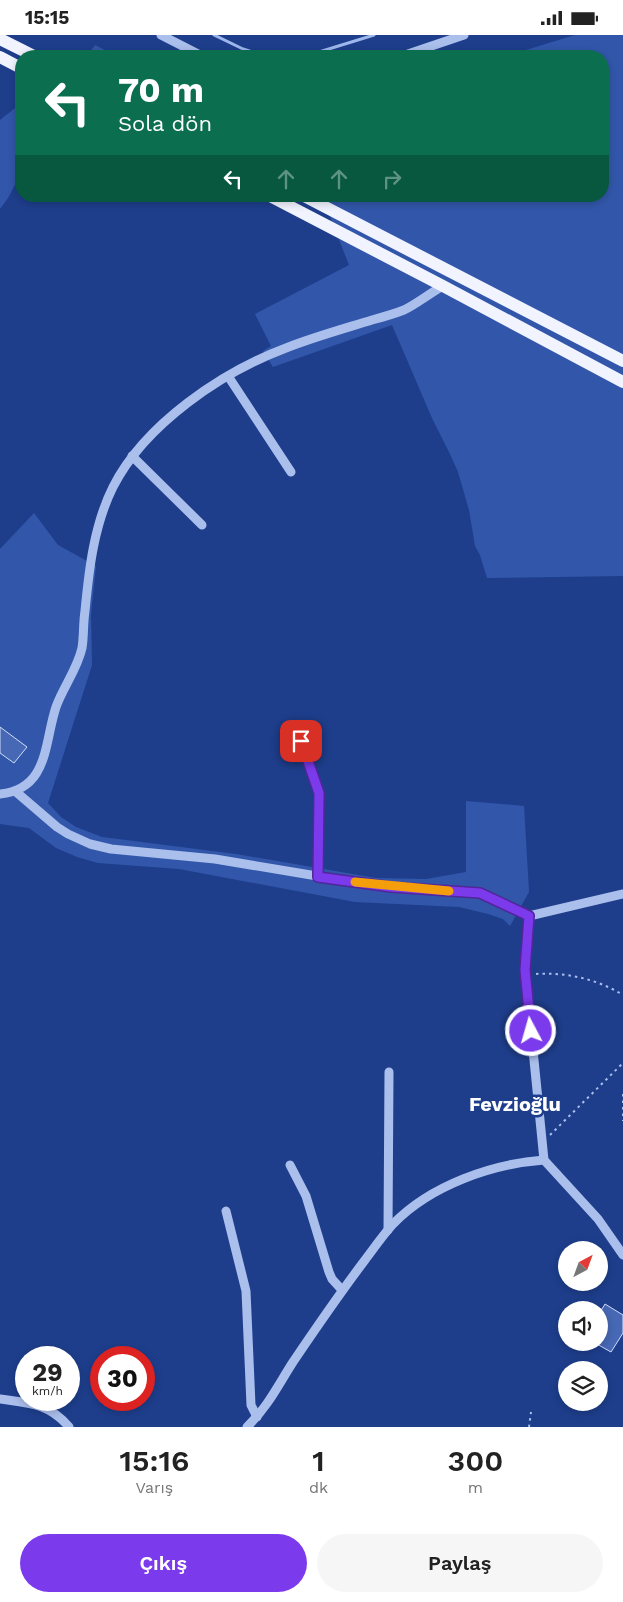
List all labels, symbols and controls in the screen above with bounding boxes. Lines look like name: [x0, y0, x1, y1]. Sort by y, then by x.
text: 15:15: [25, 6, 69, 29]
text: 70 m: [118, 69, 204, 111]
icon: left: [35, 70, 100, 135]
text: Sola dön: [118, 111, 212, 136]
icon: left: [219, 165, 247, 193]
icon: ahead: [272, 165, 300, 193]
icon: ahead: [325, 165, 353, 193]
icon: right: [378, 165, 406, 193]
pin: [280, 720, 322, 762]
icon: arrive: [287, 727, 315, 755]
position arrow: [504, 1004, 556, 1056]
district label: Fevzioğlu: [469, 1092, 561, 1116]
north arrow: [558, 1241, 608, 1291]
map controls: [558, 1241, 608, 1411]
button: sound: [558, 1301, 608, 1351]
speed limit sign: 30: [90, 1346, 155, 1411]
text: 29: [32, 1358, 63, 1387]
button: layers: [558, 1361, 608, 1411]
text: km/h: [32, 1384, 63, 1398]
text: 15:16: [120, 1443, 189, 1478]
text: 1: [312, 1443, 325, 1478]
text: 300: [448, 1443, 503, 1478]
text: Varış: [136, 1478, 173, 1497]
text: dk: [309, 1478, 328, 1497]
text: m: [468, 1478, 483, 1497]
button: Çıkış: [20, 1534, 307, 1592]
button: Paylaş: [317, 1534, 603, 1592]

